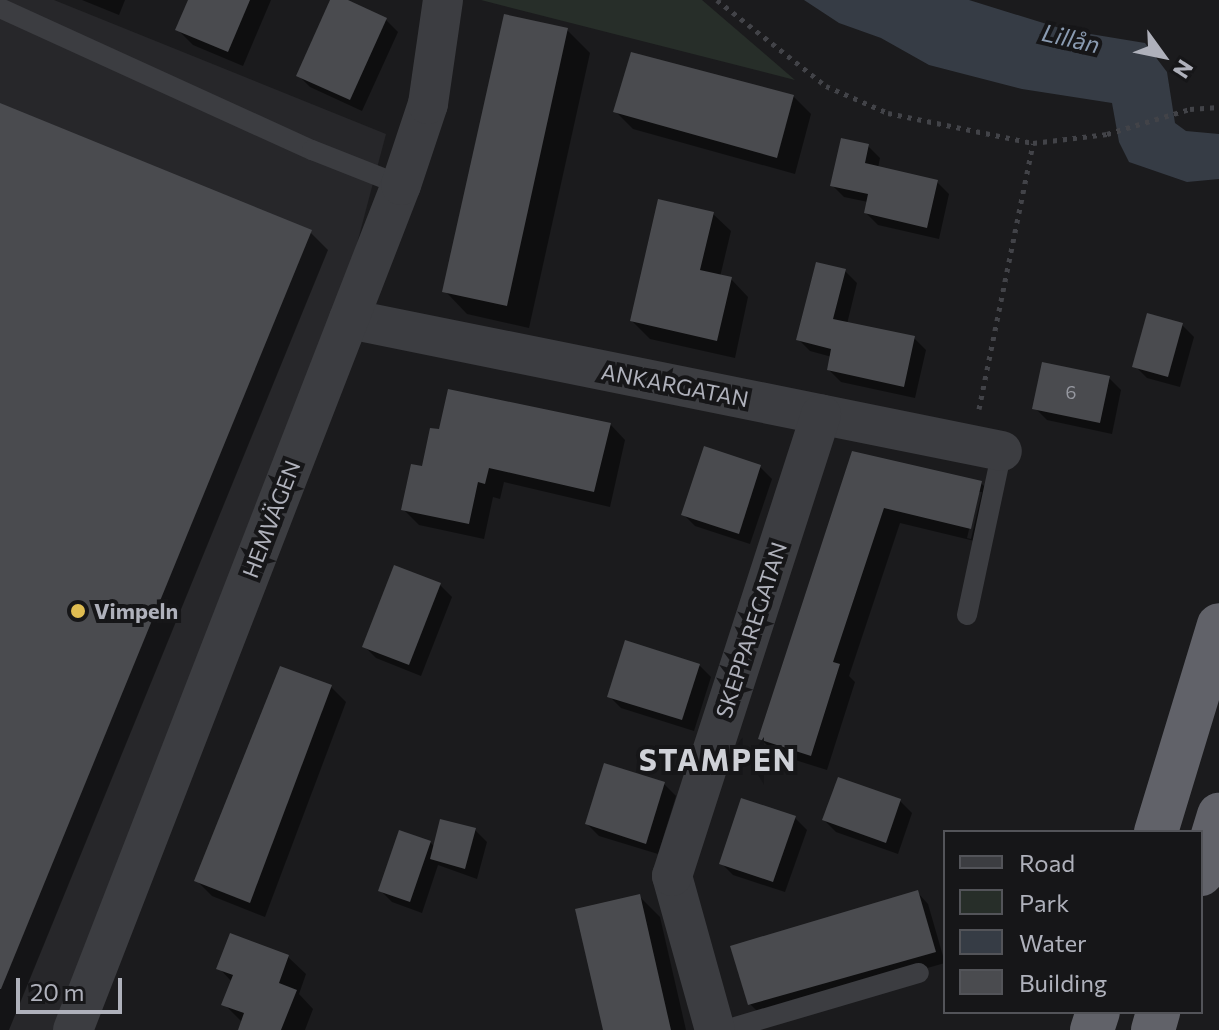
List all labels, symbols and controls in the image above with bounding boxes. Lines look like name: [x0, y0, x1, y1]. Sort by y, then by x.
north arrow: [1123, 16, 1203, 96]
water label: Lillån: [1039, 17, 1103, 59]
text: N: [1168, 55, 1199, 84]
street label: ANKARGATAN: [599, 358, 751, 412]
house number: 6: [1066, 381, 1076, 403]
street label: HEMVÄGEN: [237, 457, 305, 581]
street label: SKEPPAREGATAN: [710, 539, 792, 721]
place label: Vimpeln: [94, 598, 178, 624]
marker: Vimpeln: [69, 602, 87, 620]
district label: STAMPEN: [639, 741, 797, 777]
legend: [943, 830, 1203, 1014]
text: Road: [1019, 848, 1075, 877]
text: Park: [1019, 888, 1069, 917]
text: Water: [1019, 928, 1087, 957]
scale bar: [20, 962, 126, 1012]
text: Building: [1019, 968, 1107, 997]
text: 20 m: [30, 977, 84, 1006]

